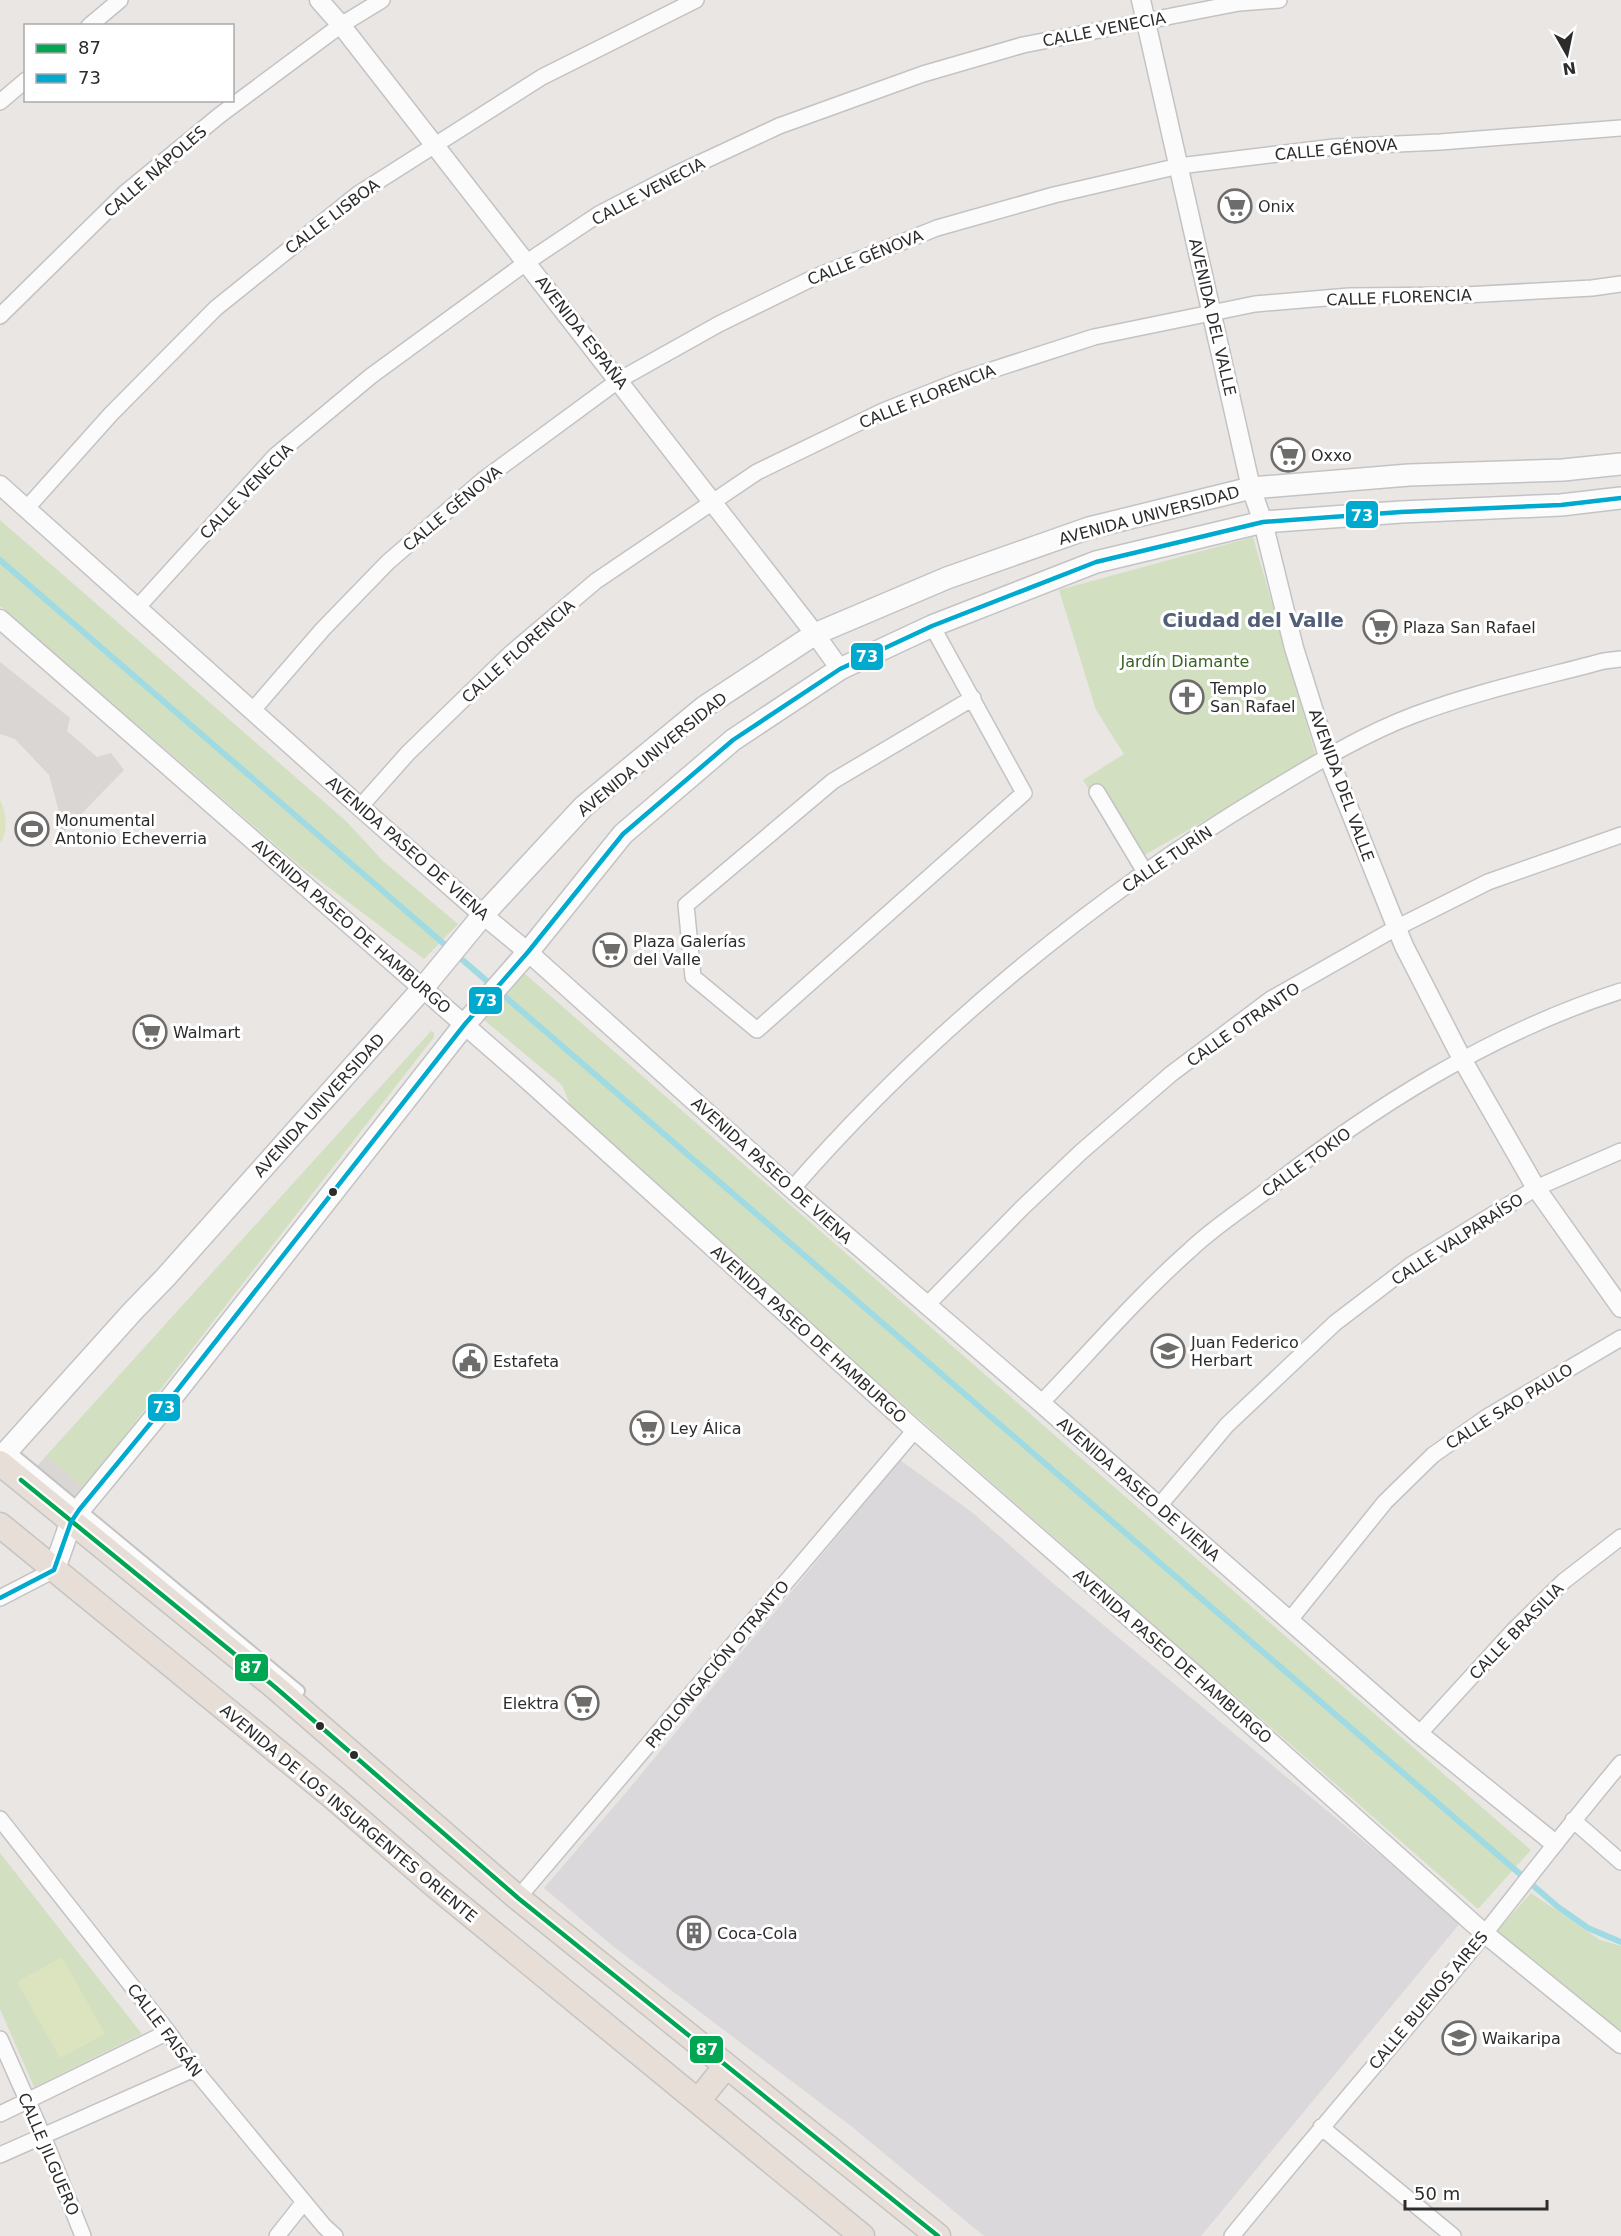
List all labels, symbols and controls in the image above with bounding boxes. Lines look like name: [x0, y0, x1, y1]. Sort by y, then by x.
street label: CALLE VENECIA: [1041, 8, 1167, 51]
legend: [24, 24, 234, 102]
north arrow: [1537, 24, 1597, 84]
text: 87: [78, 37, 101, 58]
text: N: [1561, 58, 1577, 79]
text: 73: [78, 67, 101, 88]
street label: CALLE NÁPOLES: [100, 122, 210, 221]
street label: CALLE GÉNOVA: [1274, 135, 1398, 164]
street label: CALLE VENECIA: [589, 154, 708, 229]
street label: CALLE LISBOA: [282, 175, 383, 258]
supermarket icon: Onix: [1217, 188, 1253, 224]
place label: Onix: [1258, 197, 1295, 216]
street label: CALLE GÉNOVA: [805, 226, 926, 289]
street label: AVENIDA DEL VALLE: [1185, 237, 1240, 398]
street label: AVENIDA ESPAÑA: [531, 272, 632, 393]
street label: CALLE FLORENCIA: [1326, 285, 1472, 310]
street label: CALLE FLORENCIA: [856, 360, 998, 432]
supermarket icon: Oxxo: [1270, 437, 1306, 473]
street label: CALLE VENECIA: [196, 440, 297, 543]
place label: Oxxo: [1311, 446, 1352, 465]
street label: CALLE GÉNOVA: [399, 462, 506, 555]
street label: AVENIDA UNIVERSIDAD: [1057, 482, 1242, 549]
line badge: 73: [1345, 500, 1379, 529]
text: 73: [1351, 506, 1373, 525]
street label: CALLE FLORENCIA: [458, 596, 579, 707]
district label: Ciudad del Valle: [1162, 608, 1344, 632]
supermarket icon: Plaza San Rafael: [1362, 609, 1398, 645]
place label: Plaza San Rafael: [1403, 618, 1536, 637]
line badge: 73: [850, 642, 884, 671]
text: 73: [856, 647, 878, 666]
park label: Jardín Diamante: [1120, 652, 1249, 671]
church icon: Templo San Rafael: [1169, 679, 1205, 715]
place label: Templo San Rafael: [1209, 679, 1295, 716]
street label: AVENIDA UNIVERSIDAD: [574, 688, 731, 820]
street label: AVENIDA DEL VALLE: [1305, 706, 1378, 864]
street label: AVENIDA PASEO DE VIENA: [322, 773, 493, 924]
sports icon: Monumental Antonio Echeverria: [14, 811, 50, 847]
place label: Monumental Antonio Echeverria: [55, 811, 207, 848]
street label: CALLE TURÍN: [1119, 822, 1216, 896]
street label: AVENIDA PASEO DE HAMBURGO: [249, 835, 455, 1018]
supermarket icon: Plaza Galerías del Valle: [592, 932, 628, 968]
place label: Plaza Galerías del Valle: [633, 932, 746, 969]
street label: CALLE OTRANTO: [1183, 978, 1303, 1070]
line badge: 73: [468, 986, 503, 1015]
text: 73: [475, 991, 497, 1010]
supermarket icon: Walmart: [132, 1014, 168, 1050]
place label: Walmart: [173, 1023, 240, 1042]
street label: AVENIDA UNIVERSIDAD: [250, 1030, 389, 1181]
street label: AVENIDA PASEO DE VIENA: [687, 1093, 856, 1248]
street label: CALLE TOKIO: [1258, 1124, 1354, 1201]
unlabelled marker: [327, 1186, 339, 1198]
street label: CALLE VALPARAÍSO: [1388, 1190, 1527, 1289]
street label: AVENIDA PASEO DE HAMBURGO: [707, 1242, 910, 1427]
school or university icon: Juan Federico Herbart: [1150, 1333, 1186, 1369]
place label: Juan Federico Herbart: [1190, 1333, 1299, 1370]
public building icon: Estafeta: [452, 1343, 488, 1379]
place label: Estafeta: [493, 1352, 559, 1371]
street label: CALLE SAO PAULO: [1442, 1360, 1576, 1453]
line badge: 73: [147, 1393, 181, 1422]
text: 73: [153, 1398, 175, 1417]
supermarket icon: Ley Álica: [629, 1410, 665, 1446]
street label: AVENIDA PASEO DE VIENA: [1053, 1414, 1224, 1565]
place label: Ley Álica: [670, 1419, 741, 1438]
street label: AVENIDA PASEO DE HAMBURGO: [1070, 1565, 1276, 1748]
street label: PROLONGACIÓN OTRANTO: [642, 1577, 793, 1752]
street label: CALLE BRASILIA: [1465, 1579, 1567, 1684]
line badge: 87: [234, 1653, 269, 1682]
text: 87: [240, 1658, 262, 1677]
supermarket icon: Elektra: [564, 1685, 600, 1721]
place label: Elektra: [503, 1694, 559, 1713]
street label: AVENIDA DE LOS INSURGENTES ORIENTE: [217, 1700, 481, 1926]
unlabelled marker: [314, 1720, 326, 1732]
unlabelled marker: [348, 1749, 360, 1761]
building icon: Coca-Cola: [676, 1915, 712, 1951]
place label: Coca-Cola: [717, 1924, 798, 1943]
street label: CALLE BUENOS AIRES: [1365, 1927, 1492, 2073]
street label: CALLE FAISÁN: [123, 1980, 206, 2081]
school or university icon: Waikaripa: [1441, 2020, 1477, 2056]
place label: Waikaripa: [1482, 2029, 1561, 2048]
line badge: 87: [689, 2035, 724, 2064]
text: 87: [696, 2040, 718, 2059]
street label: CALLE JILGUERO: [14, 2090, 83, 2218]
scale bar: [1405, 2173, 1548, 2211]
text: 50 m: [1414, 2183, 1460, 2204]

